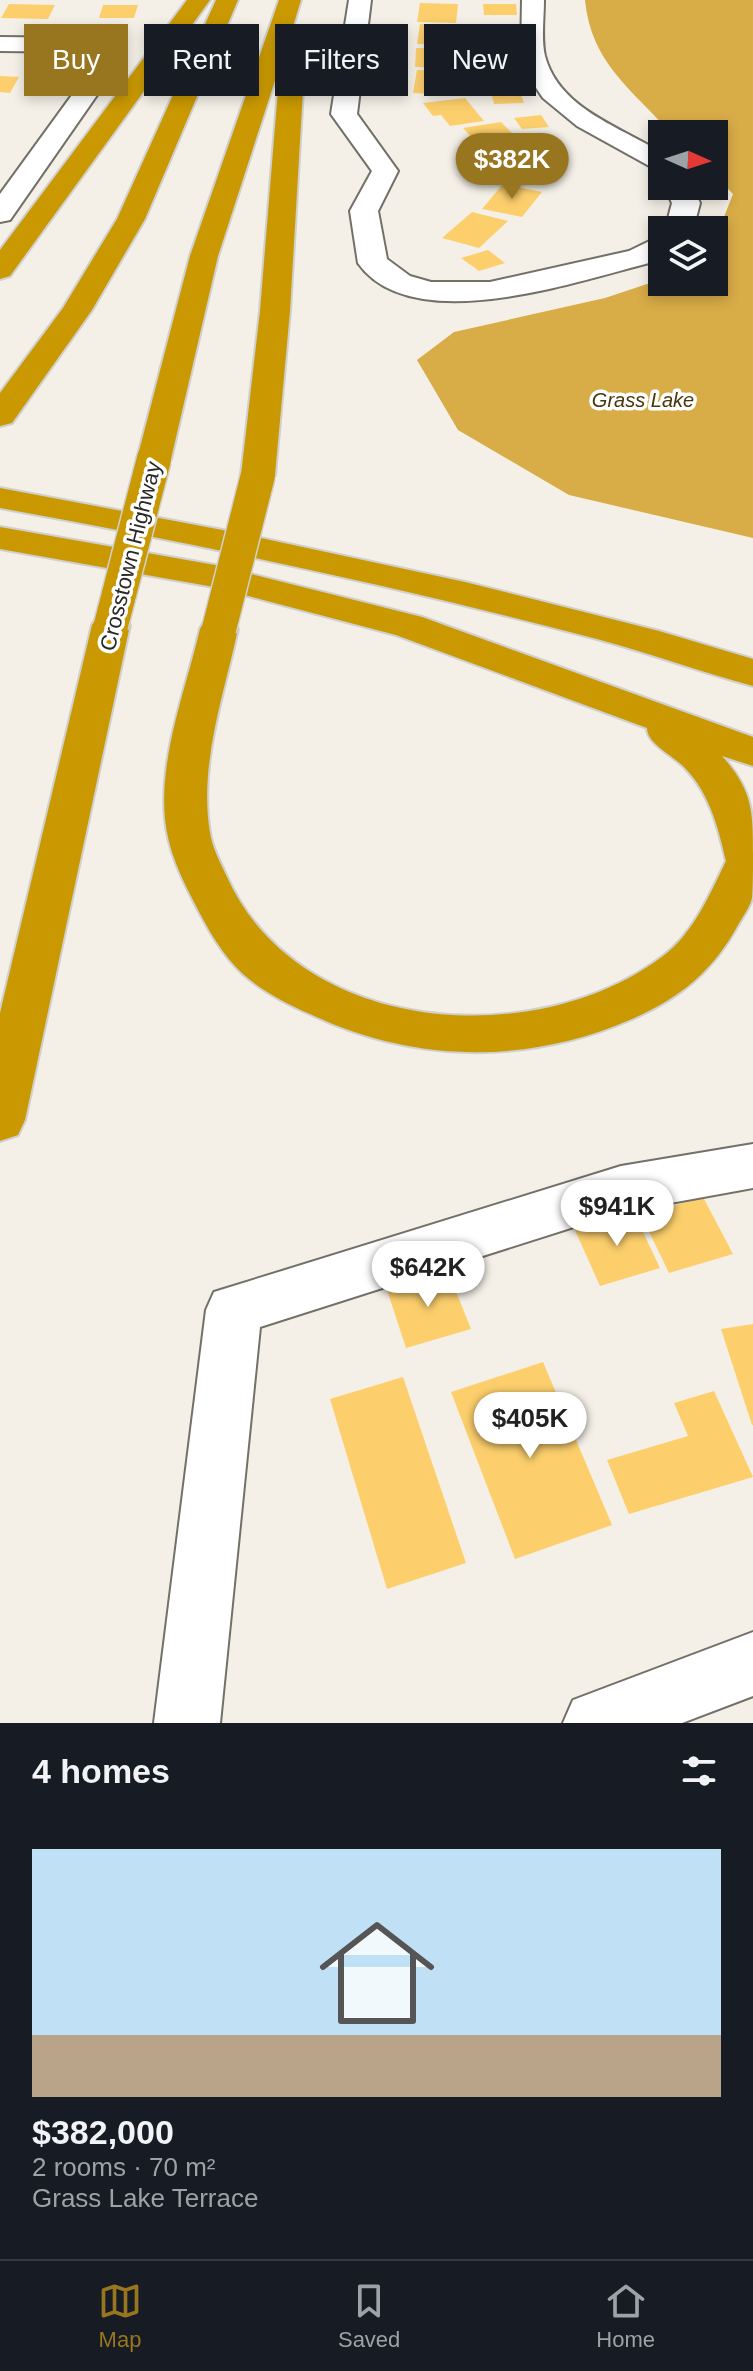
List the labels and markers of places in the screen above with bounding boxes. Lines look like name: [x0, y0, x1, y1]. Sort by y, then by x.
pin: $382K: [456, 133, 568, 201]
pin: $941K: [561, 1180, 673, 1248]
pin: $642K: [372, 1241, 484, 1309]
pin: $405K: [474, 1392, 586, 1460]

